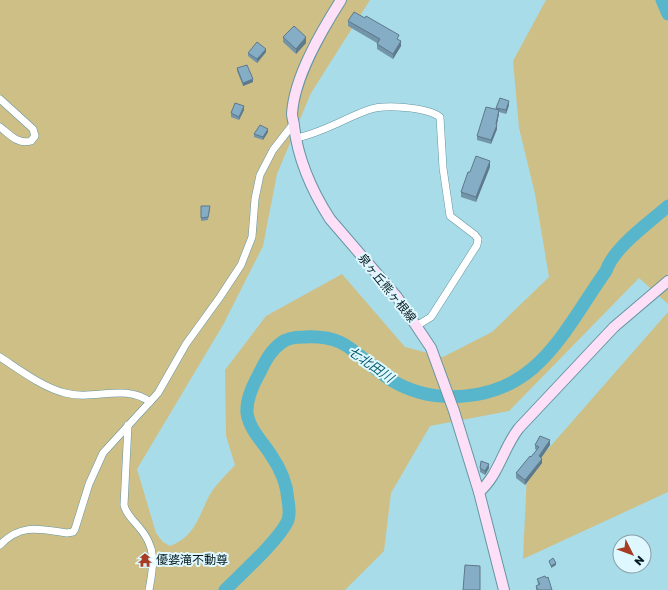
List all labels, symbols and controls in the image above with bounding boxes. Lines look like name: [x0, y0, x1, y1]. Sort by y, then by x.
street label: 泉ヶ丘熊ヶ根線: [355, 250, 420, 325]
water label: 七北田川: [345, 343, 399, 387]
north arrow: [612, 534, 652, 574]
temple icon: 優婆滝不動尊: [137, 552, 153, 568]
place label: 優婆滝不動尊: [156, 552, 228, 567]
text: N: [632, 554, 647, 568]

